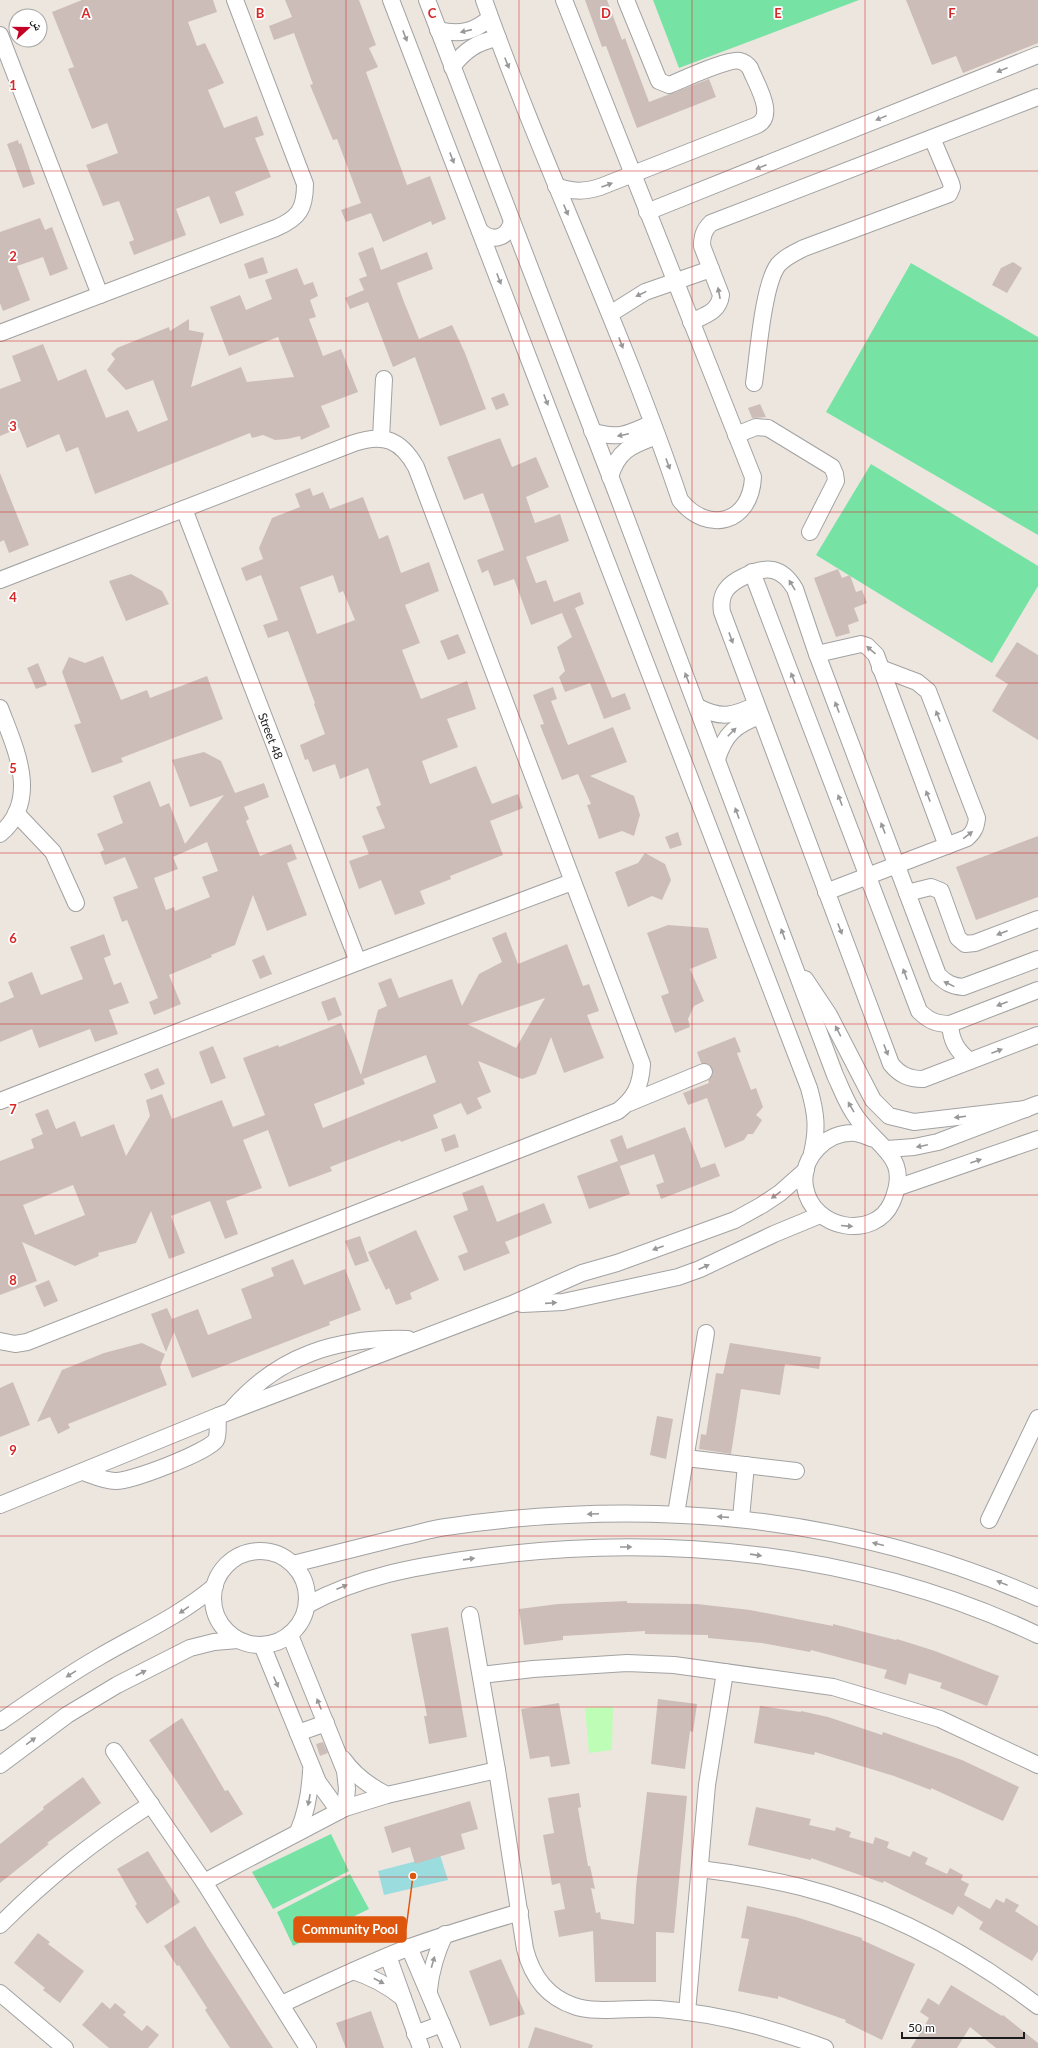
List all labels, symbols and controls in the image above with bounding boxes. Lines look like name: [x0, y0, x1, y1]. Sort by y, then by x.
text: A: [80, 5, 91, 21]
text: B: [256, 5, 265, 21]
text: C: [428, 5, 437, 21]
text: D: [601, 5, 611, 21]
text: E: [774, 5, 782, 21]
text: F: [948, 5, 956, 21]
north arrow: [8, 8, 48, 48]
text: ش: [28, 16, 46, 33]
one-way arrow: [460, 28, 472, 34]
one-way arrow: [403, 31, 409, 43]
one-way arrow: [505, 57, 511, 69]
one-way arrow: [995, 67, 1007, 73]
text: 1: [9, 77, 17, 93]
one-way arrow: [875, 116, 887, 122]
one-way arrow: [449, 152, 455, 164]
one-way arrow: [754, 164, 766, 170]
one-way arrow: [601, 181, 613, 187]
one-way arrow: [563, 204, 569, 215]
text: 2: [9, 248, 17, 264]
one-way arrow: [496, 273, 502, 285]
one-way arrow: [715, 287, 721, 299]
one-way arrow: [635, 291, 647, 297]
one-way arrow: [618, 337, 624, 349]
one-way arrow: [543, 395, 549, 406]
text: 3: [9, 418, 17, 434]
one-way arrow: [617, 432, 629, 438]
one-way arrow: [665, 458, 671, 470]
one-way arrow: [788, 579, 795, 591]
text: 4: [9, 589, 17, 605]
one-way arrow: [729, 633, 735, 645]
one-way arrow: [865, 645, 876, 654]
one-way arrow: [683, 671, 689, 683]
one-way arrow: [790, 672, 796, 684]
one-way arrow: [834, 700, 840, 712]
one-way arrow: [935, 709, 941, 721]
street label: Street 48: [255, 710, 287, 761]
one-way arrow: [727, 727, 737, 737]
text: 5: [9, 760, 17, 776]
one-way arrow: [925, 790, 931, 802]
one-way arrow: [836, 793, 842, 805]
one-way arrow: [734, 806, 740, 818]
one-way arrow: [880, 822, 886, 834]
one-way arrow: [963, 831, 974, 839]
one-way arrow: [837, 923, 843, 935]
one-way arrow: [779, 928, 785, 940]
text: 6: [9, 930, 17, 946]
one-way arrow: [996, 930, 1007, 936]
one-way arrow: [901, 968, 907, 980]
one-way arrow: [943, 981, 955, 987]
one-way arrow: [995, 1001, 1007, 1007]
one-way arrow: [835, 1025, 841, 1037]
one-way arrow: [883, 1045, 889, 1057]
one-way arrow: [991, 1048, 1003, 1054]
text: 7: [9, 1101, 17, 1117]
one-way arrow: [847, 1101, 854, 1113]
one-way arrow: [954, 1114, 966, 1120]
one-way arrow: [916, 1143, 929, 1149]
one-way arrow: [970, 1158, 982, 1164]
one-way arrow: [770, 1191, 781, 1199]
one-way arrow: [841, 1222, 853, 1229]
one-way arrow: [651, 1246, 663, 1252]
one-way arrow: [699, 1264, 710, 1270]
text: 8: [9, 1272, 17, 1288]
one-way arrow: [545, 1300, 557, 1307]
text: 9: [9, 1442, 17, 1458]
one-way arrow: [587, 1510, 599, 1517]
one-way arrow: [716, 1514, 729, 1520]
one-way arrow: [872, 1540, 885, 1546]
one-way arrow: [620, 1544, 633, 1550]
one-way arrow: [750, 1552, 762, 1558]
one-way arrow: [463, 1556, 475, 1562]
one-way arrow: [996, 1579, 1008, 1585]
one-way arrow: [337, 1584, 349, 1590]
one-way arrow: [179, 1606, 190, 1614]
one-way arrow: [135, 1669, 147, 1676]
one-way arrow: [66, 1670, 76, 1678]
one-way arrow: [273, 1676, 279, 1687]
one-way arrow: [315, 1698, 321, 1710]
one-way arrow: [25, 1737, 36, 1746]
one-way arrow: [305, 1794, 311, 1806]
callout: Community Pool: [294, 1917, 406, 1942]
text: Community Pool: [302, 1921, 398, 1937]
one-way arrow: [430, 1956, 436, 1968]
one-way arrow: [374, 1978, 385, 1984]
scale bar: [902, 2014, 1024, 2040]
text: 50 m: [908, 2020, 935, 2035]

